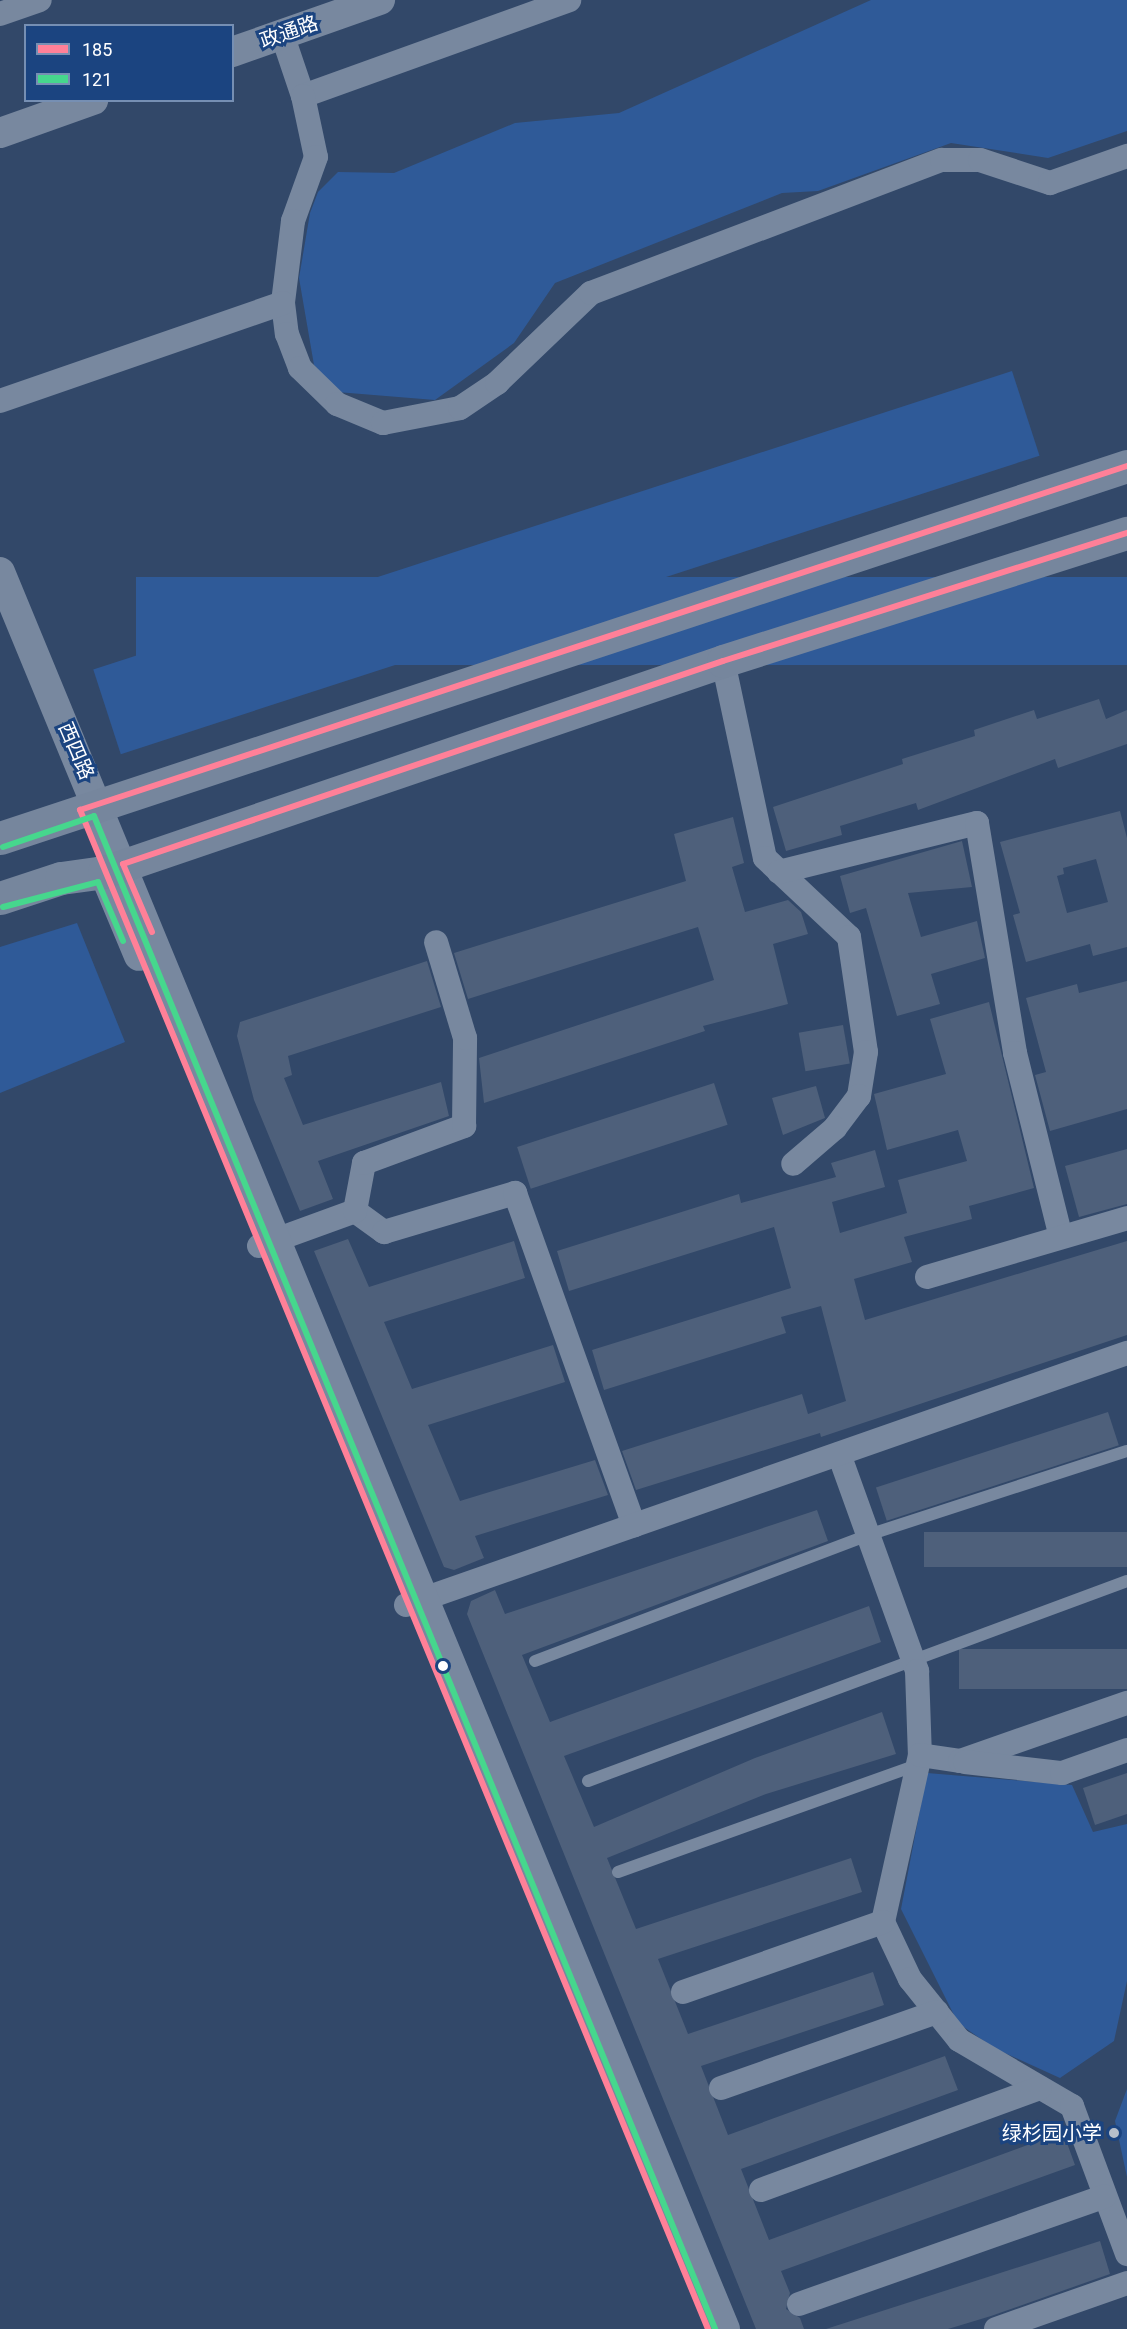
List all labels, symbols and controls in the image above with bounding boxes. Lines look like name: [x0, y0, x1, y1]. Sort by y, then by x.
street label: 政通路: [257, 11, 321, 53]
legend: [24, 24, 234, 102]
text: 185: [82, 39, 112, 60]
text: 121: [82, 69, 112, 90]
street label: 西四路: [53, 719, 99, 783]
unlabelled marker: [437, 1660, 449, 1672]
place label: 绿杉园小学: [1002, 2121, 1102, 2145]
marker: 绿杉园小学: [1107, 2126, 1121, 2140]

